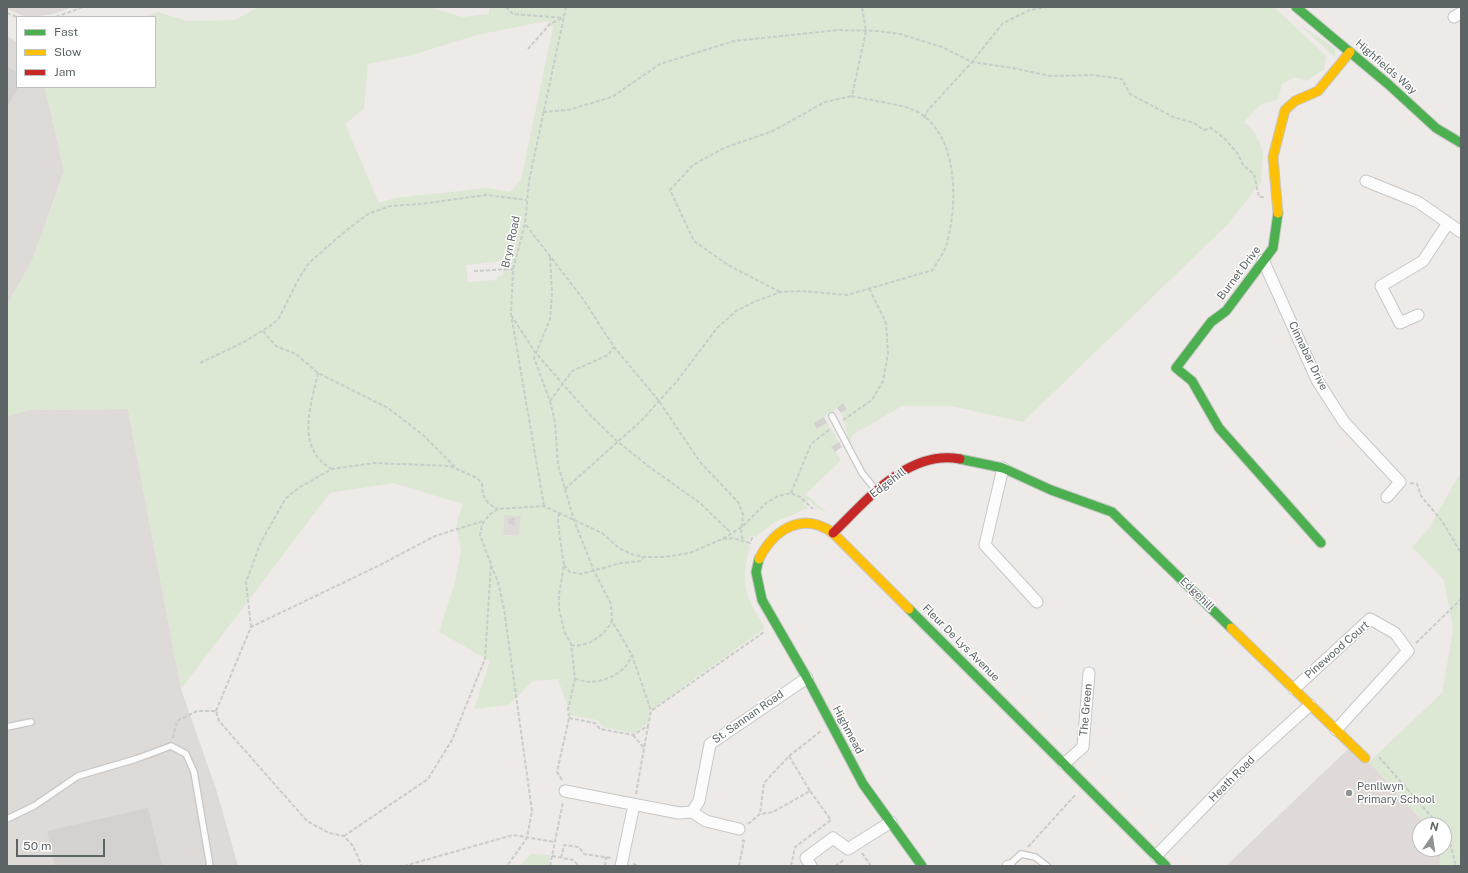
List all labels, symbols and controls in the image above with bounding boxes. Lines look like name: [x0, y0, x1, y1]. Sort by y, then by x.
legend: [16, 16, 156, 88]
text: Fast: [54, 25, 78, 39]
street label: Highfields Way: [1353, 37, 1419, 97]
text: Slow: [54, 45, 81, 59]
text: Jam: [54, 65, 76, 79]
street label: Bryn Road: [499, 215, 523, 269]
street label: Burnet Drive: [1215, 244, 1263, 302]
street label: Cinnabar Drive: [1286, 319, 1330, 393]
street label: Edgehill: [867, 465, 909, 501]
street label: Edgehill: [1177, 575, 1217, 613]
street label: Fleur De Lys Avenue: [920, 602, 1002, 684]
street label: Pinewood Court: [1302, 618, 1372, 682]
street label: The Green: [1077, 683, 1095, 737]
street label: St. Sannan Road: [710, 688, 786, 746]
street label: Highmead: [830, 704, 866, 756]
street label: Heath Road: [1206, 753, 1258, 805]
place label: Penllwyn Primary School: [1357, 780, 1435, 806]
marker: Penllwyn Primary School: [1344, 788, 1354, 798]
north arrow: [1412, 817, 1452, 857]
text: N: [1429, 819, 1440, 833]
scale bar: [18, 831, 107, 857]
text: 50 m: [23, 839, 51, 853]

